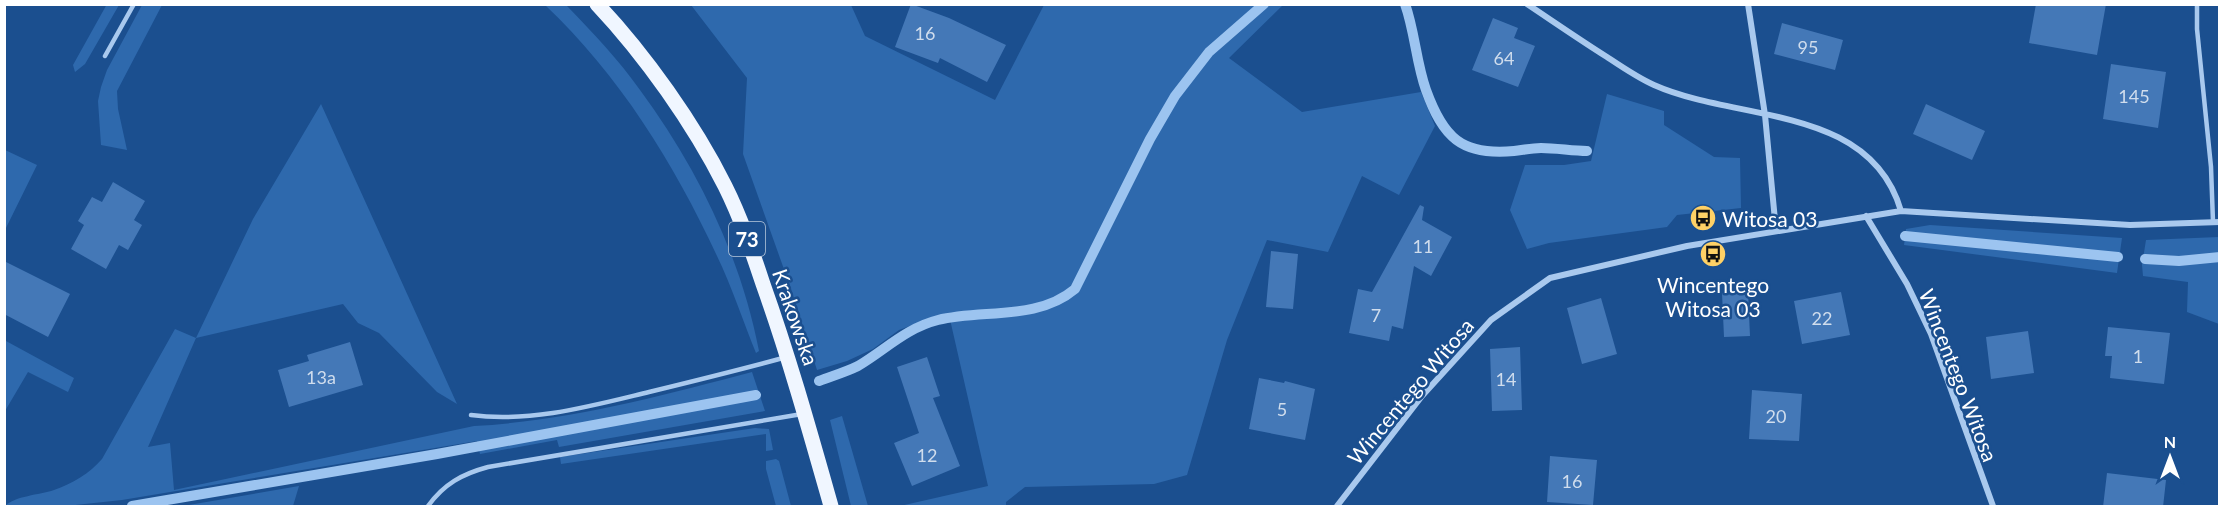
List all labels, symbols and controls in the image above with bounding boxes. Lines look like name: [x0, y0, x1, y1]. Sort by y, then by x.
house number: 16: [915, 22, 935, 44]
house number: 95: [1798, 36, 1818, 58]
house number: 64: [1494, 47, 1514, 69]
house number: 145: [2118, 85, 2150, 107]
bus stop icon: Witosa 03: [1688, 203, 1718, 233]
place label: Witosa 03: [1722, 206, 1817, 231]
road number: 73: [729, 222, 765, 256]
house number: 11: [1413, 235, 1433, 257]
bus stop icon: Wincentego Witosa 03: [1698, 239, 1728, 269]
street label: Krakowska: [768, 266, 824, 368]
place label: Wincentego Witosa 03: [1657, 272, 1769, 321]
street label: Wincentego Witosa: [1915, 285, 2003, 465]
house number: 7: [1371, 304, 1381, 326]
house number: 22: [1812, 307, 1832, 329]
street label: Wincentego Witosa: [1342, 313, 1478, 469]
house number: 1: [2133, 345, 2143, 367]
house number: 13a: [306, 366, 336, 388]
house number: 14: [1496, 368, 1516, 390]
house number: 5: [1277, 398, 1287, 420]
house number: 20: [1766, 405, 1786, 427]
north arrow: [2140, 427, 2200, 487]
text: N: [2164, 432, 2176, 451]
house number: 12: [917, 444, 937, 466]
house number: 16: [1562, 470, 1582, 492]

